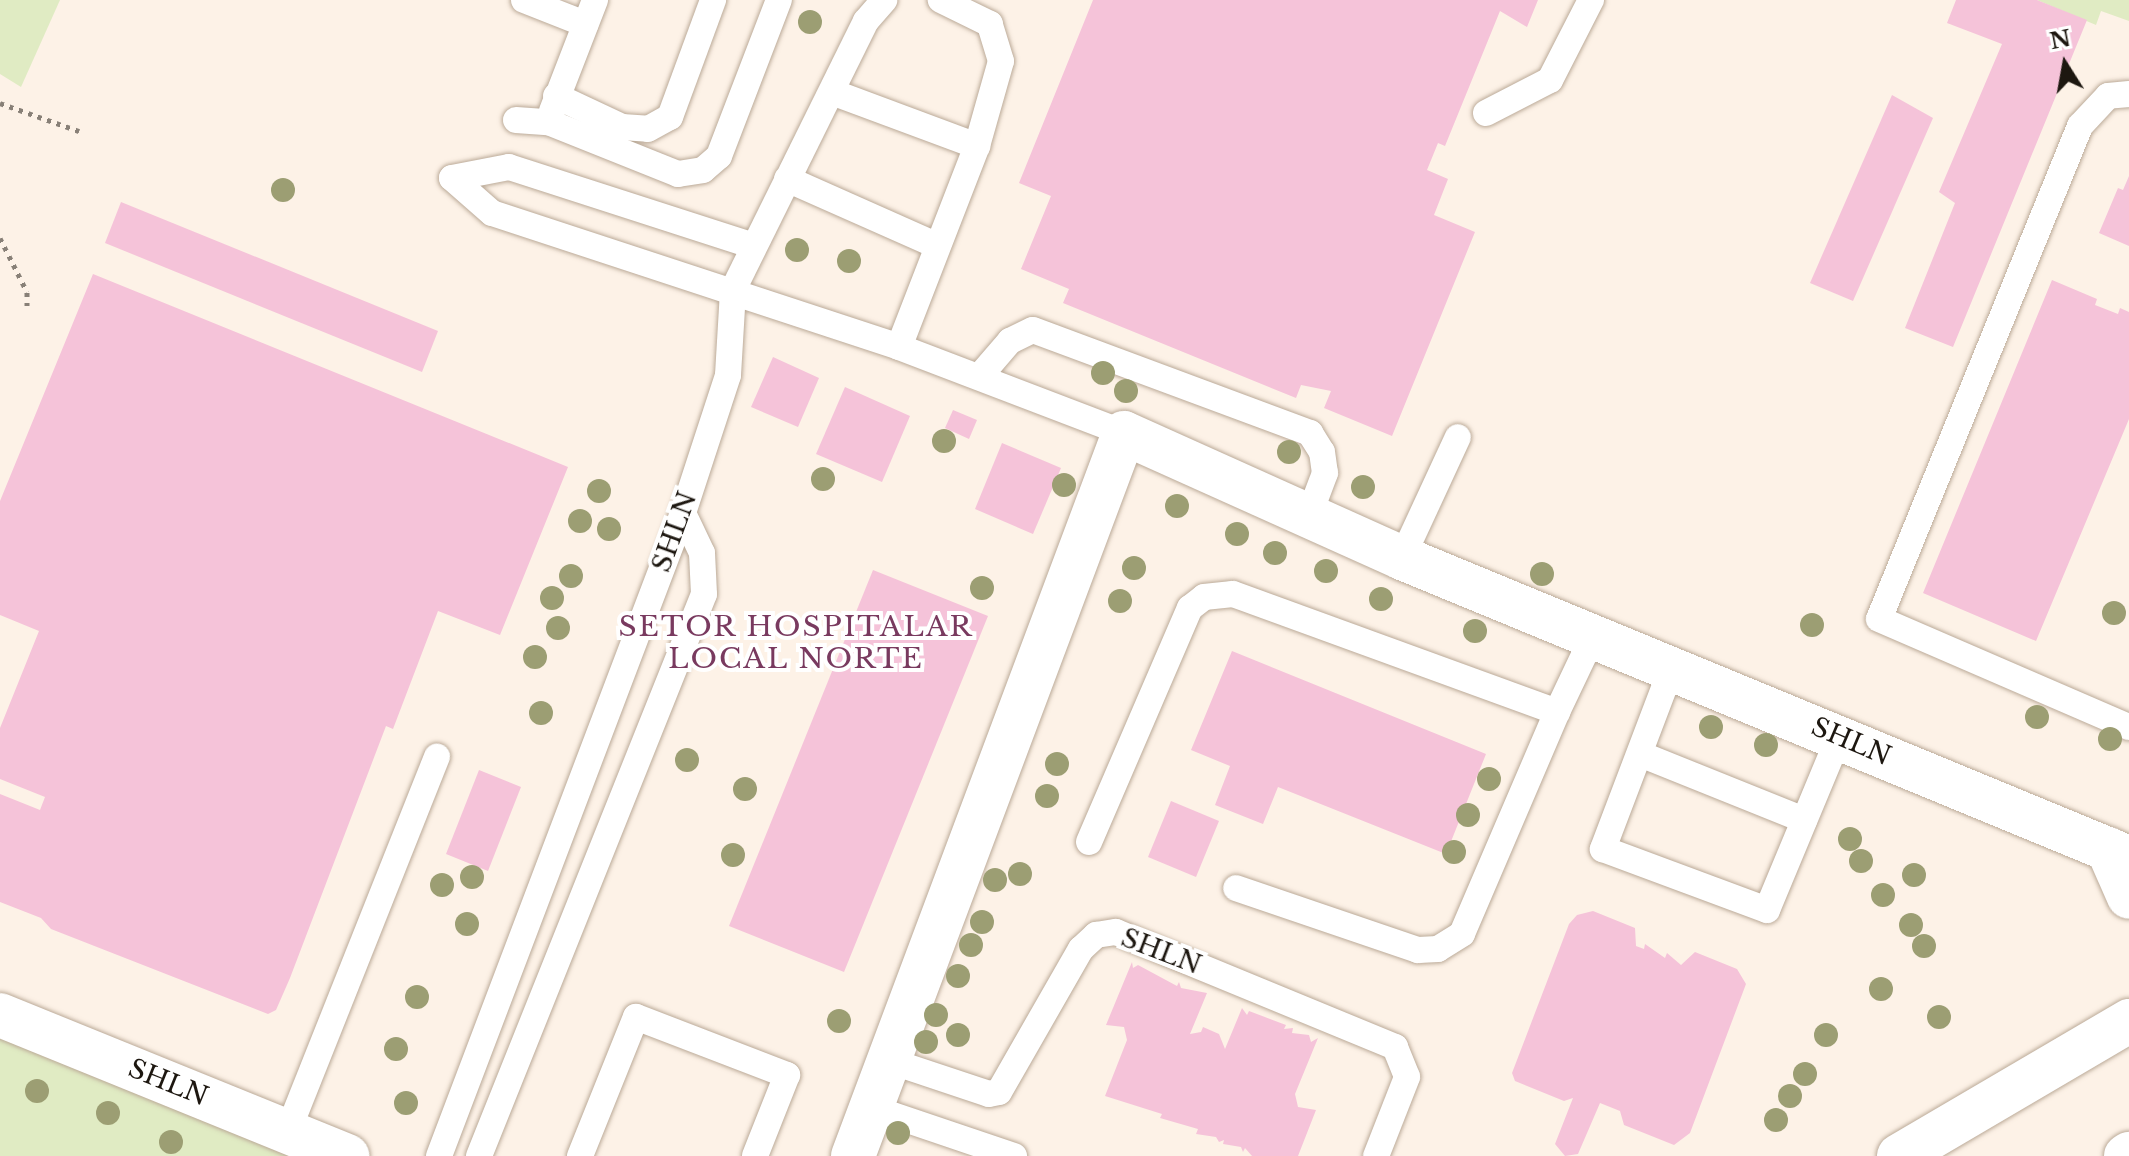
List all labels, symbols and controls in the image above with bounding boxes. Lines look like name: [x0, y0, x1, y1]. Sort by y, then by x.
north arrow: [2025, 24, 2105, 104]
text: N: [2048, 25, 2073, 55]
street label: SHLN: [646, 488, 704, 576]
district label: SETOR HOSPITALAR LOCAL NORTE: [618, 610, 974, 676]
street label: SHLN: [1807, 711, 1895, 773]
street label: SHLN: [1117, 923, 1205, 981]
street label: SHLN: [124, 1053, 212, 1113]

